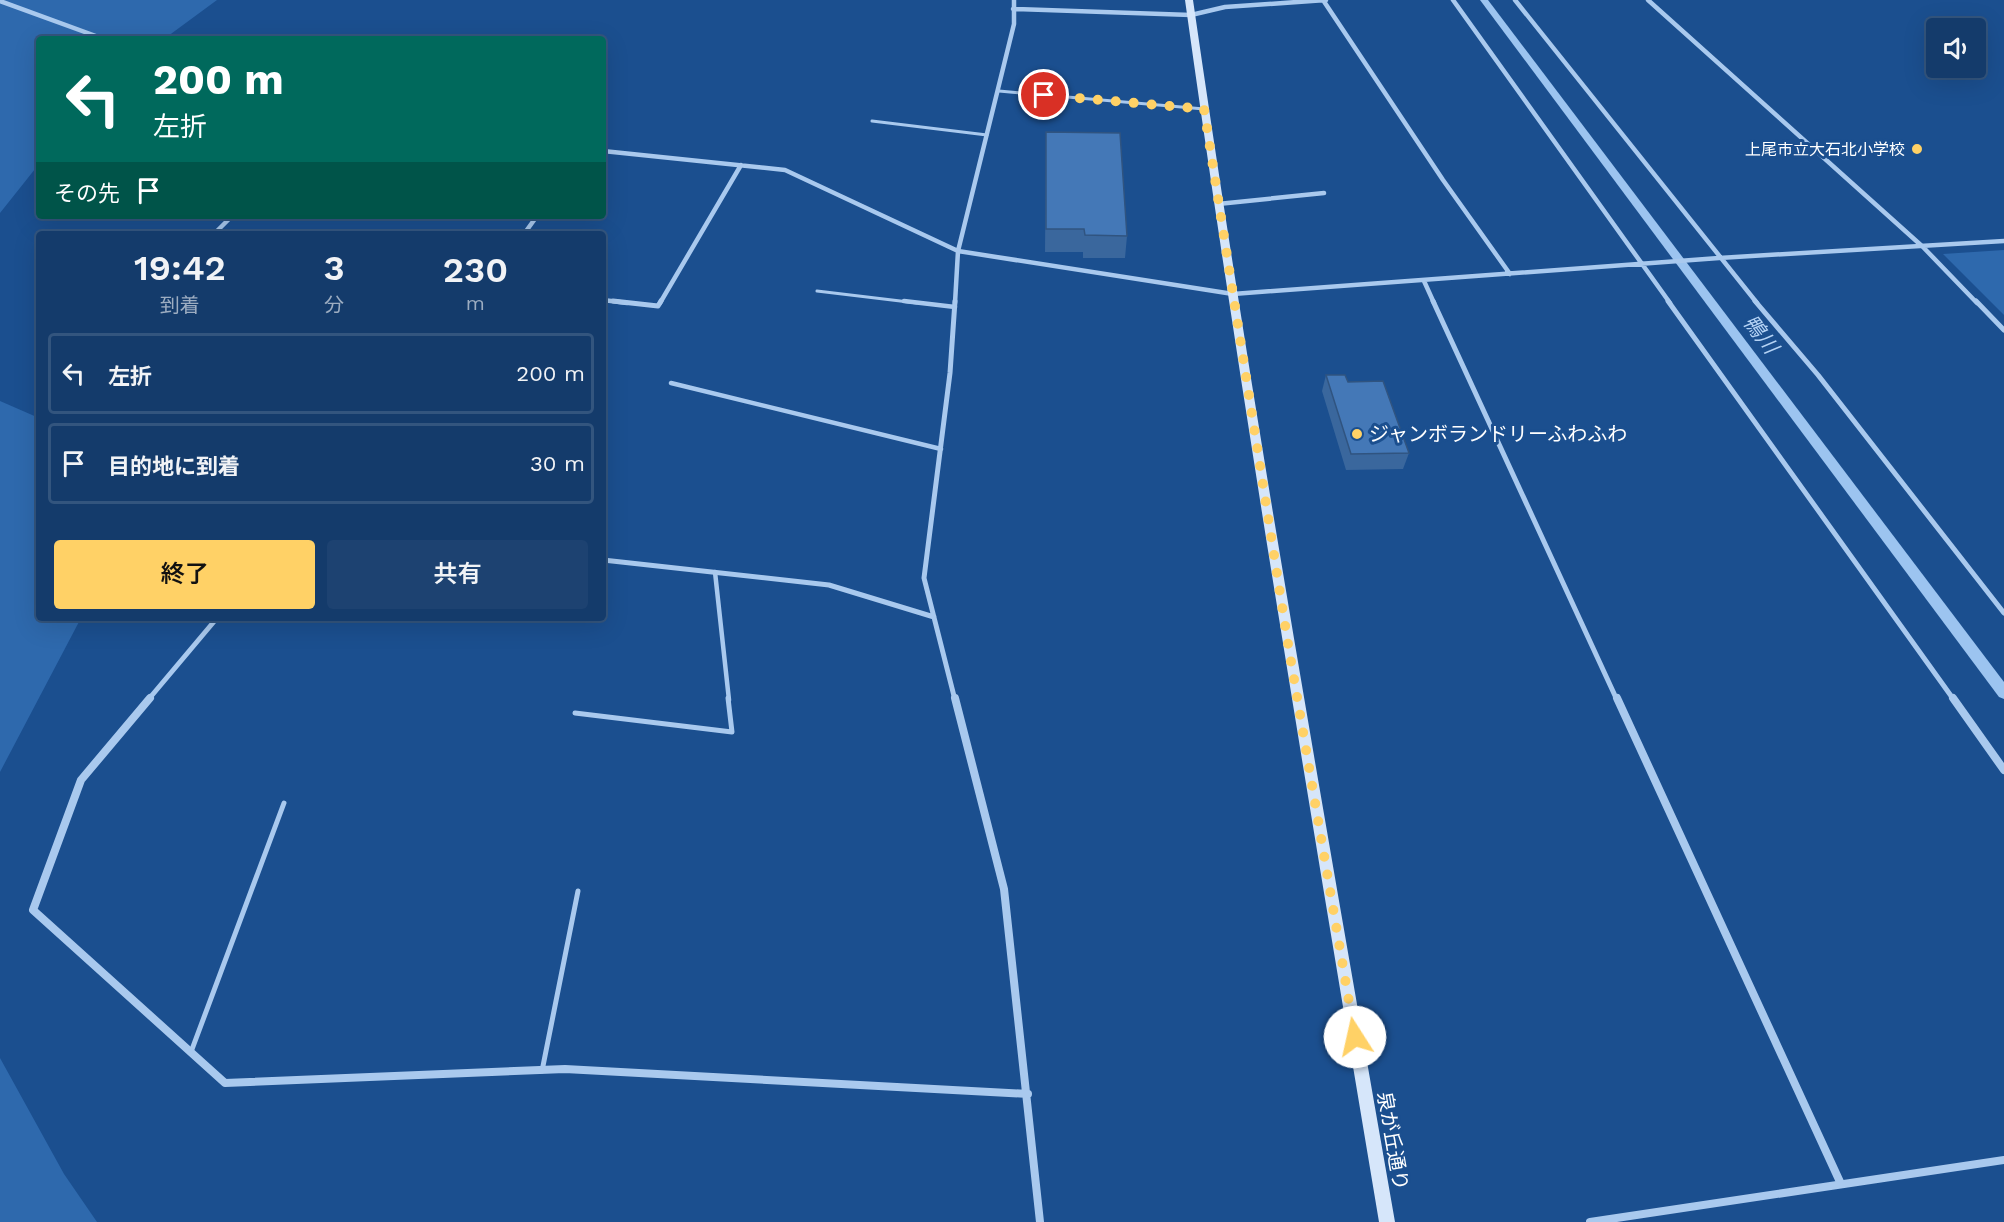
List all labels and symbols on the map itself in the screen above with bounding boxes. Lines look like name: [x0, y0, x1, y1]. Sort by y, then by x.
pin: [1018, 69, 1069, 120]
place label: 上尾市立大石北小学校: [1745, 140, 1905, 159]
marker: 上尾市立大石北小学校: [1910, 142, 1924, 156]
water label: 鴨川: [1738, 310, 1785, 360]
place label: ジャンボランドリーふわふわ: [1369, 422, 1627, 446]
marker: ジャンボランドリーふわふわ: [1350, 427, 1364, 441]
position arrow: [1323, 1005, 1387, 1069]
street label: 泉が丘通り: [1372, 1090, 1414, 1192]

